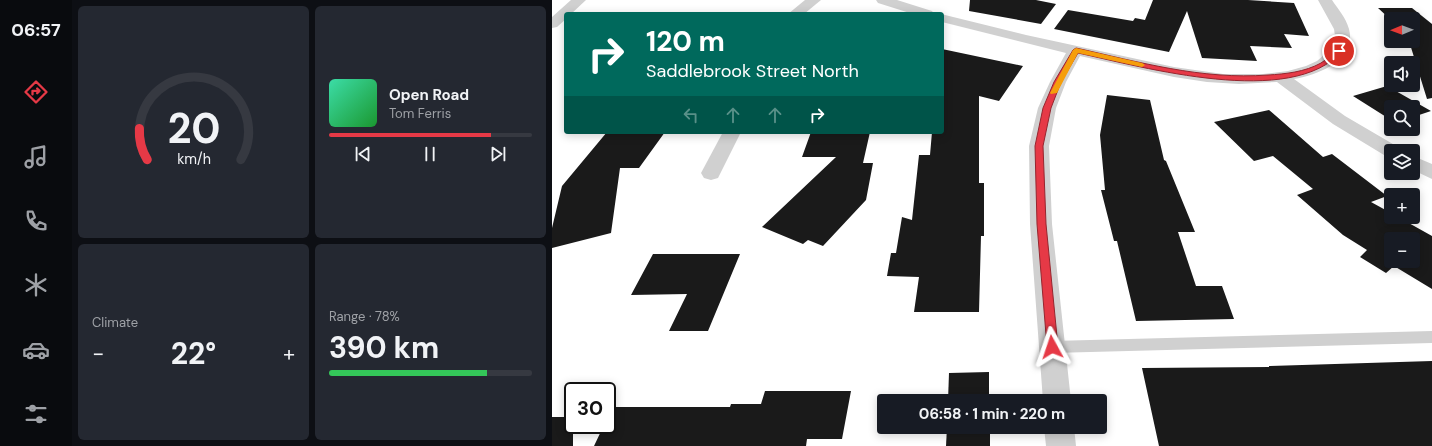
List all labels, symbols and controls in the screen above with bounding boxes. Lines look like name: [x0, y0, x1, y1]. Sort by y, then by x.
north arrow: [1384, 12, 1420, 48]
map controls: [1384, 12, 1420, 268]
text: 06:57: [11, 18, 61, 42]
text: 120 m: [646, 23, 725, 60]
icon: right: [580, 28, 632, 80]
pin: [1322, 34, 1356, 68]
icon: arrive: [1328, 40, 1350, 62]
button: sound: [1384, 56, 1420, 92]
text: Saddlebrook Street North: [646, 59, 859, 83]
icon: directions: [22, 78, 50, 106]
text: Open Road: [389, 85, 469, 105]
button: search: [1384, 100, 1420, 136]
text: 20: [167, 102, 220, 156]
icon: left: [680, 104, 702, 126]
icon: ahead: [722, 104, 744, 126]
icon: ahead: [764, 104, 786, 126]
icon: right: [806, 104, 828, 126]
text: Tom Ferris: [389, 105, 451, 122]
icon: music: [22, 143, 50, 171]
icon: previous: [352, 143, 374, 165]
icon: pause: [419, 143, 441, 165]
icon: next: [487, 143, 509, 165]
button: layers: [1384, 144, 1420, 180]
text: km/h: [177, 150, 210, 168]
button: +: [1384, 188, 1420, 224]
icon: phone: [22, 207, 50, 235]
button: −: [1384, 232, 1420, 268]
icon: climate: [22, 271, 50, 299]
text: Range · 78%: [329, 308, 400, 325]
text: Climate: [92, 314, 138, 331]
position arrow: [1031, 326, 1073, 368]
text: 390 km: [329, 328, 439, 367]
text: 22°: [171, 334, 216, 373]
icon: car: [22, 336, 50, 364]
text: −: [92, 339, 104, 368]
text: +: [283, 339, 295, 368]
speed limit sign: 30: [564, 382, 616, 434]
icon: filters: [22, 400, 50, 428]
text: 06:58 · 1 min · 220 m: [919, 404, 1065, 424]

